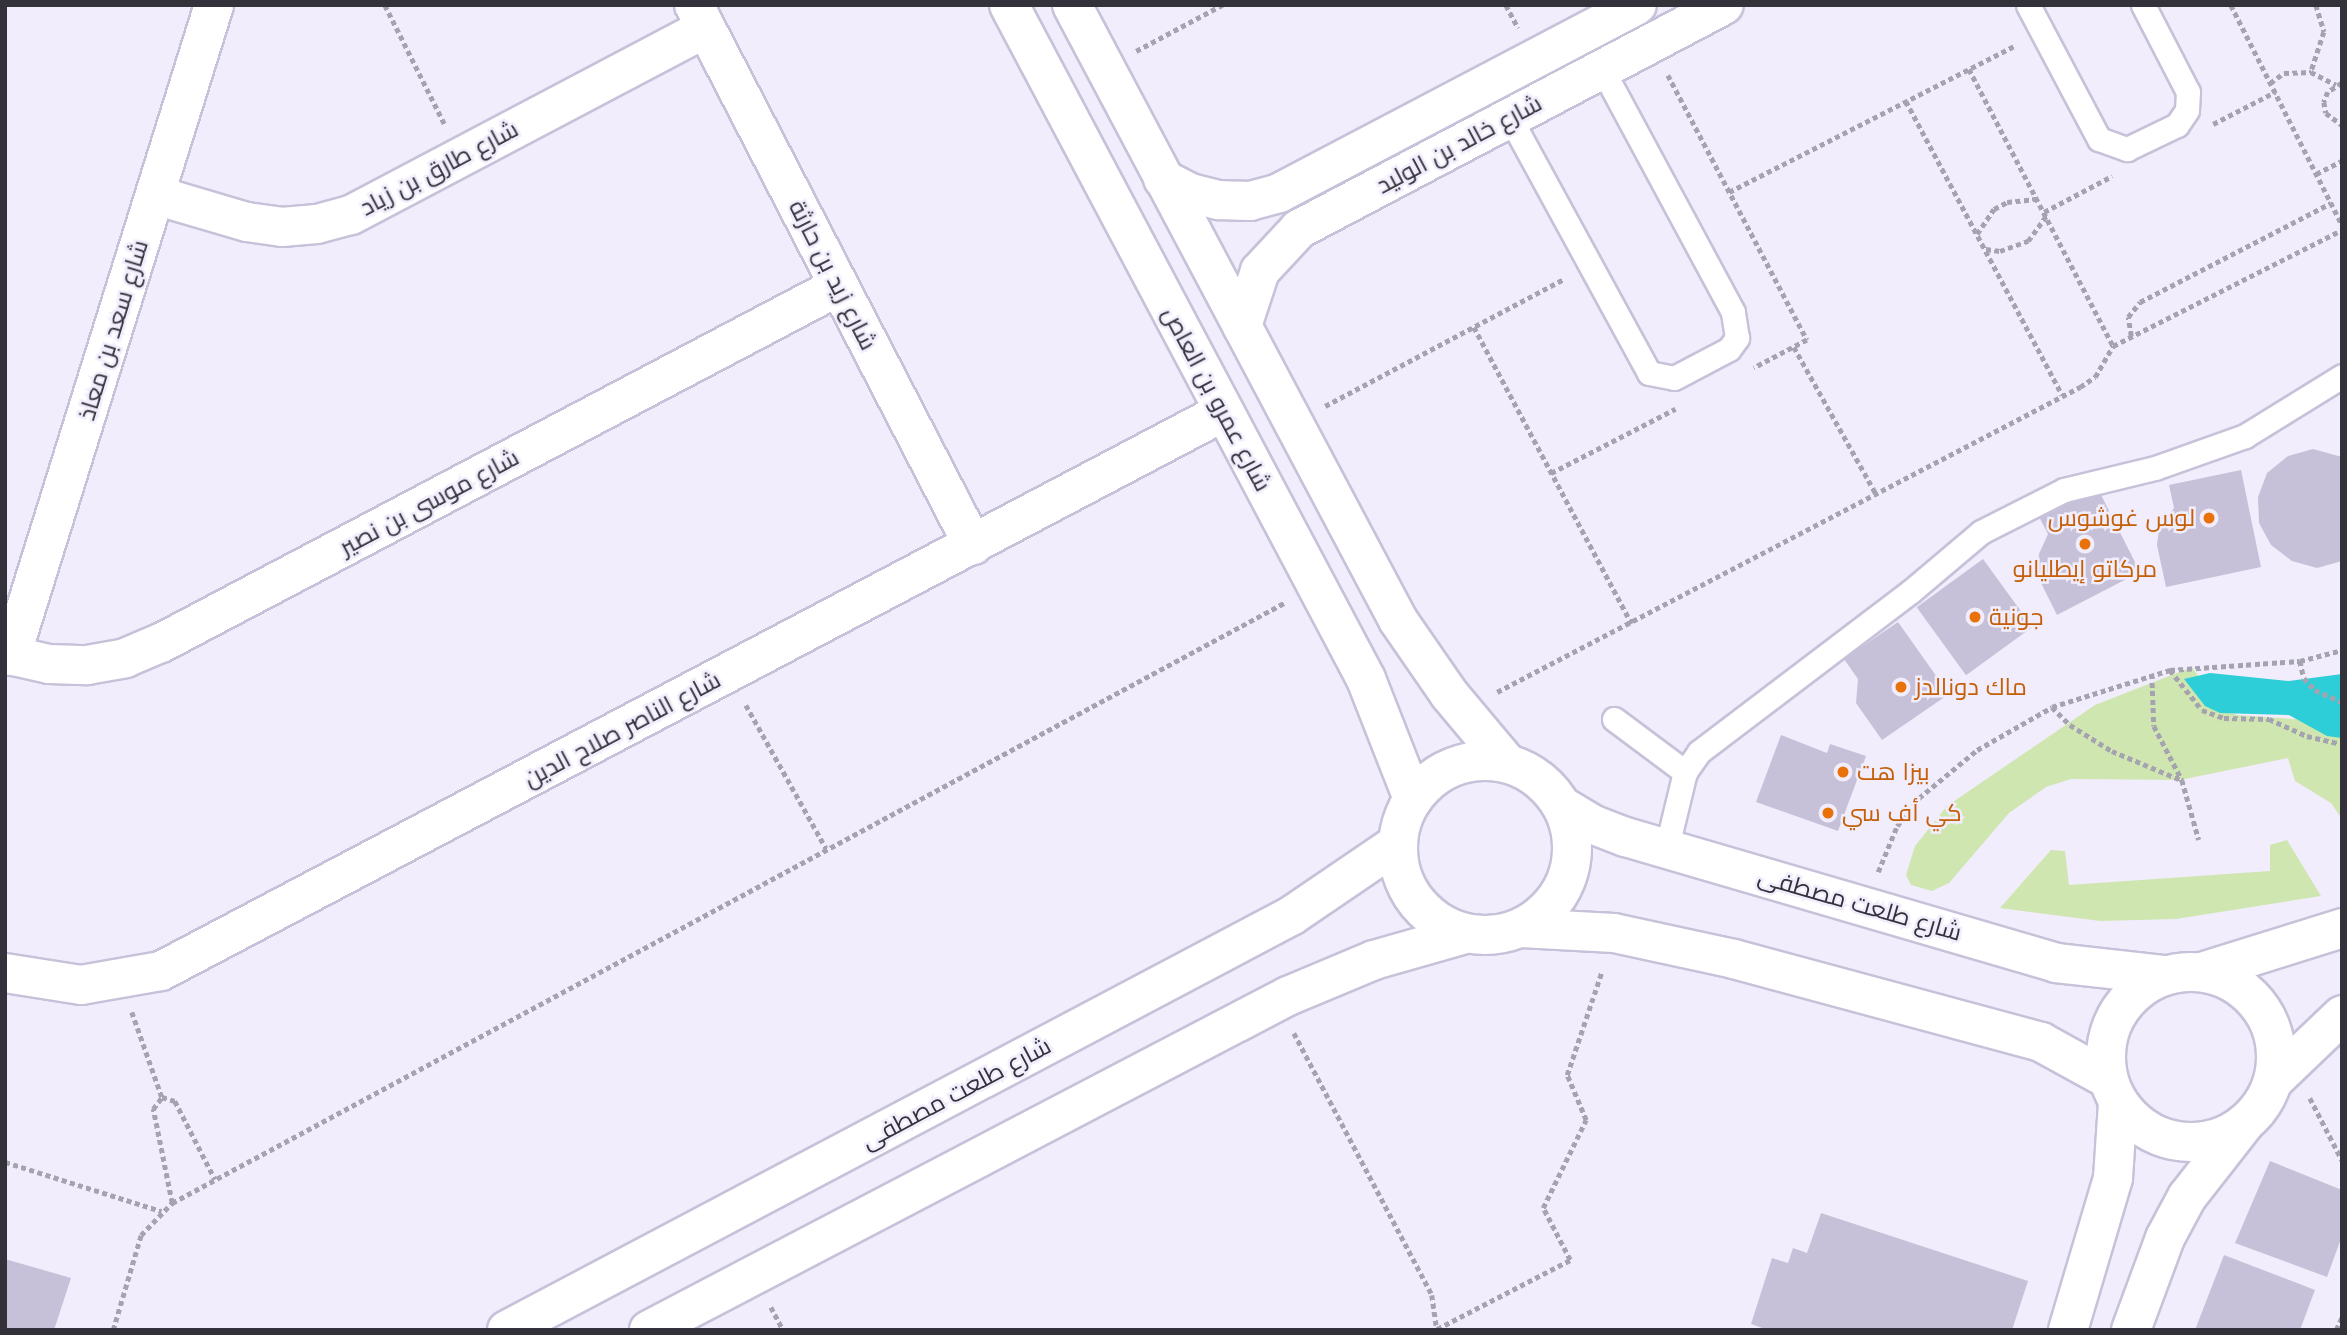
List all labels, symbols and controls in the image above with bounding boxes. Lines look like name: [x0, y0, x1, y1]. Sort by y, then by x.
street label: شارع خالد بن الوليد: [1371, 88, 1547, 200]
street label: شارع طارق بن زياد: [355, 114, 523, 222]
street label: شارع زيد بن حارثة: [783, 195, 883, 355]
street label: شارع سعد بن معاذ: [72, 236, 154, 424]
street label: شارع عمرو بن العاص: [1156, 302, 1278, 496]
street label: شارع موسى بن نصير: [334, 443, 524, 561]
place label: لوس غوشوس: [2048, 504, 2195, 532]
marker: لوس غوشوس: [2201, 510, 2217, 526]
marker: مركاتو إيطليانو: [2077, 536, 2093, 552]
place label: مركاتو إيطليانو: [2013, 555, 2157, 583]
place label: جونية: [1989, 603, 2044, 631]
marker: جونية: [1967, 609, 1983, 625]
street label: شارع الناصر صلاح الدين: [519, 665, 725, 793]
place label: ماك دونالدز: [1915, 673, 2027, 701]
marker: ماك دونالدز: [1893, 679, 1909, 695]
place label: بيزا هت: [1857, 758, 1930, 786]
marker: بيزا هت: [1835, 764, 1851, 780]
place label: كي أف سي: [1842, 799, 1962, 827]
marker: كي أف سي: [1820, 805, 1836, 821]
street label: شارع طلعت مصطفى: [1755, 861, 1965, 947]
street label: شارع طلعت مصطفى: [856, 1031, 1056, 1155]

